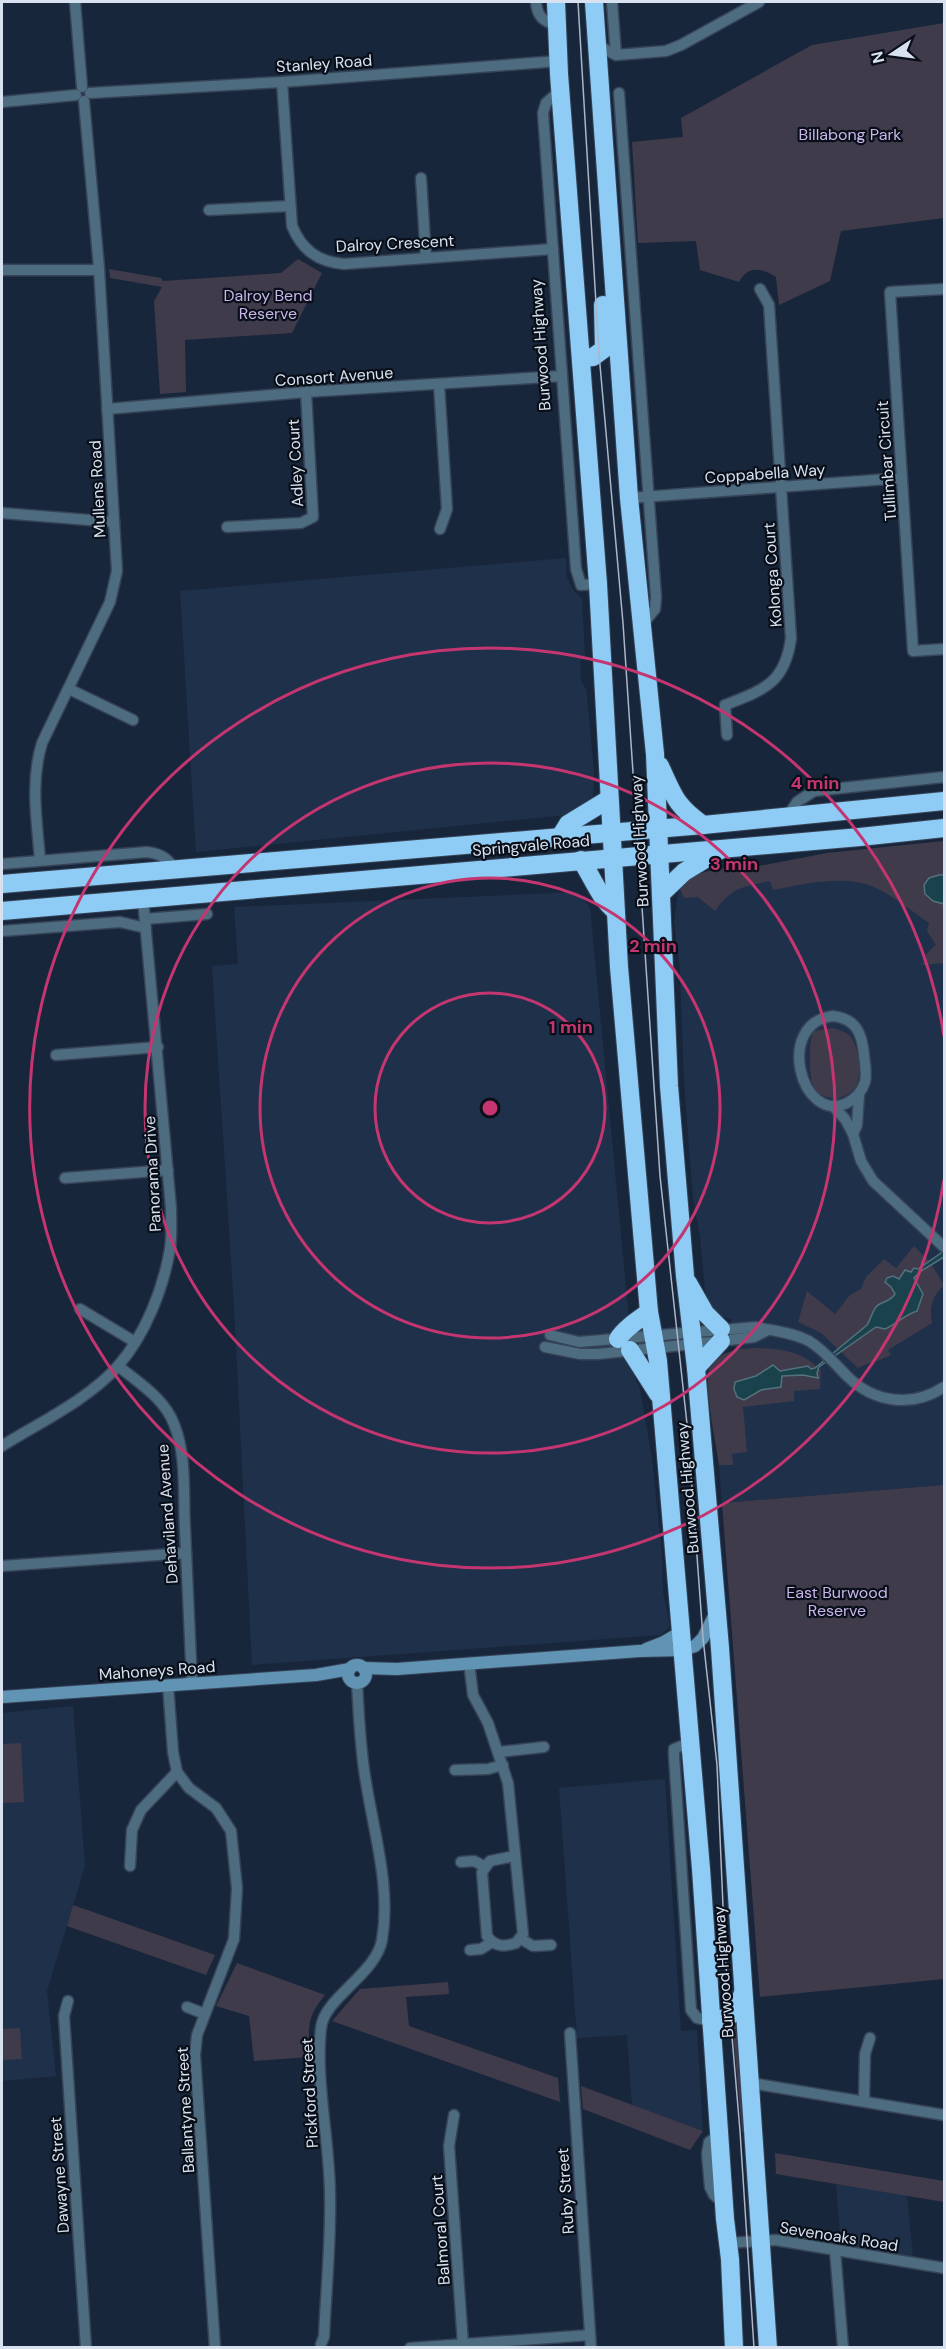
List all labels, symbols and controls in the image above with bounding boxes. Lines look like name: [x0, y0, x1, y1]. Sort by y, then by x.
north arrow: [862, 24, 922, 84]
text: N: [866, 49, 889, 65]
street label: Stanley Road: [275, 50, 373, 77]
park label: Billabong Park: [799, 124, 901, 145]
street label: Dalroy Crescent: [335, 230, 455, 257]
street label: Burwood Highway: [525, 278, 556, 412]
park label: Dalroy Bend Reserve: [224, 285, 312, 324]
street label: Consort Avenue: [274, 362, 394, 391]
street label: Tullimbar Circuit: [872, 400, 901, 522]
street label: Adley Court: [283, 418, 308, 507]
street label: Mullens Road: [84, 440, 111, 538]
street label: Coppabella Way: [704, 459, 826, 488]
street label: Kolonga Court: [758, 522, 787, 628]
text: 4 min: [791, 771, 839, 795]
street label: Burwood Highway: [626, 774, 653, 907]
street label: Springvale Road: [471, 830, 591, 861]
text: 3 min: [710, 852, 758, 876]
text: 2 min: [629, 934, 677, 958]
text: 1 min: [549, 1015, 593, 1039]
centre of rings: [480, 1098, 500, 1118]
street label: Panorama Drive: [139, 1115, 166, 1232]
street label: Burwood Highway: [671, 1421, 704, 1555]
street label: Dehaviland Avenue: [152, 1443, 183, 1585]
park label: East Burwood Reserve: [786, 1582, 888, 1621]
street label: Mahoneys Road: [98, 1656, 216, 1685]
street label: Burwood Highway: [708, 1905, 739, 2039]
street label: Pickford Street: [296, 2037, 323, 2149]
street label: Ballantyne Street: [172, 2046, 199, 2174]
street label: Dawayne Street: [45, 2116, 74, 2234]
street label: Ruby Street: [552, 2147, 579, 2235]
street label: Balmoral Court: [426, 2174, 455, 2286]
street label: Sevenoaks Road: [778, 2217, 900, 2256]

